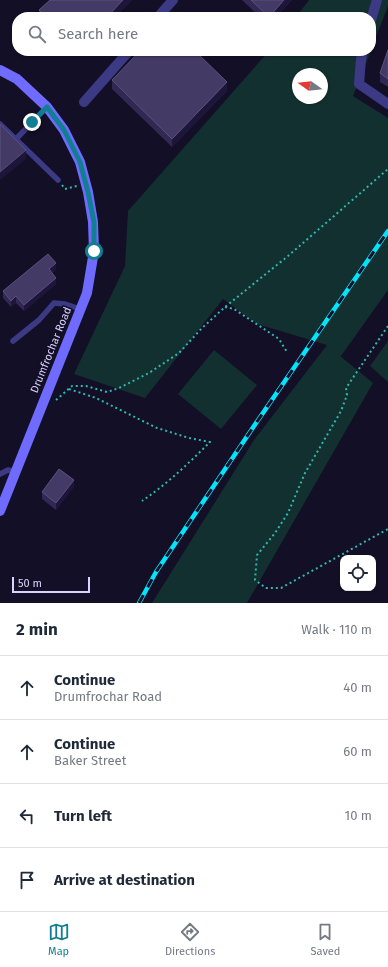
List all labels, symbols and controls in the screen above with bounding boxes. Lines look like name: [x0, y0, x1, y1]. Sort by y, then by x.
search box: [12, 12, 376, 56]
icon: search: [26, 23, 48, 45]
text: Search here: [58, 25, 138, 43]
north arrow: [292, 68, 328, 104]
route end: [23, 113, 41, 131]
route start: [85, 242, 103, 260]
street label: Drumfrochar Road: [28, 305, 74, 395]
map controls: [340, 555, 376, 591]
button: locate: [340, 555, 376, 591]
scale bar: [12, 575, 90, 594]
text: 50 m: [18, 577, 42, 590]
text: 2 min: [16, 619, 58, 640]
text: Walk · 110 m: [301, 622, 372, 637]
text: Continue: [54, 671, 115, 689]
icon: ahead: [16, 677, 38, 699]
text: 40 m: [343, 680, 372, 695]
text: Drumfrochar Road: [54, 689, 162, 704]
text: Continue: [54, 735, 115, 753]
icon: ahead: [16, 741, 38, 763]
text: 60 m: [343, 744, 372, 759]
text: Baker Street: [54, 753, 126, 768]
icon: left: [16, 805, 38, 827]
text: Turn left: [54, 807, 112, 825]
text: 10 m: [345, 808, 372, 823]
icon: arrive: [16, 869, 38, 891]
text: Arrive at destination: [54, 871, 195, 889]
tab: Map: [48, 921, 70, 958]
tab: Directions: [165, 921, 215, 958]
tab: Saved: [311, 921, 340, 958]

